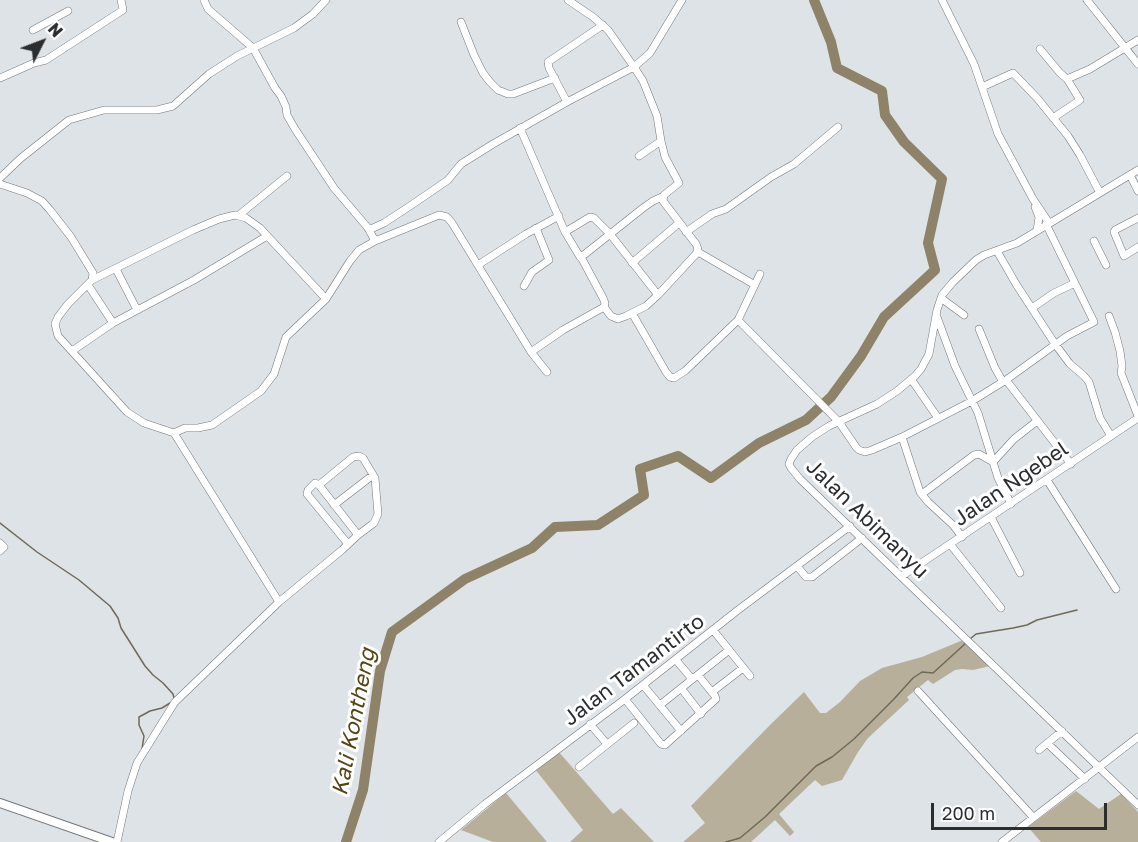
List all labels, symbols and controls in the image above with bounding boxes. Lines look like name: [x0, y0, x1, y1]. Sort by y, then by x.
north arrow: [12, 12, 72, 72]
text: N: [44, 19, 67, 41]
street label: Jalan Ngebel: [949, 436, 1073, 532]
street label: Jalan Abimanyu: [801, 454, 933, 584]
street label: Jalan Tamantirto: [559, 609, 709, 731]
water label: Kali Kontheng: [327, 646, 381, 798]
scale bar: [934, 791, 1110, 829]
text: 200 m: [942, 802, 995, 824]

